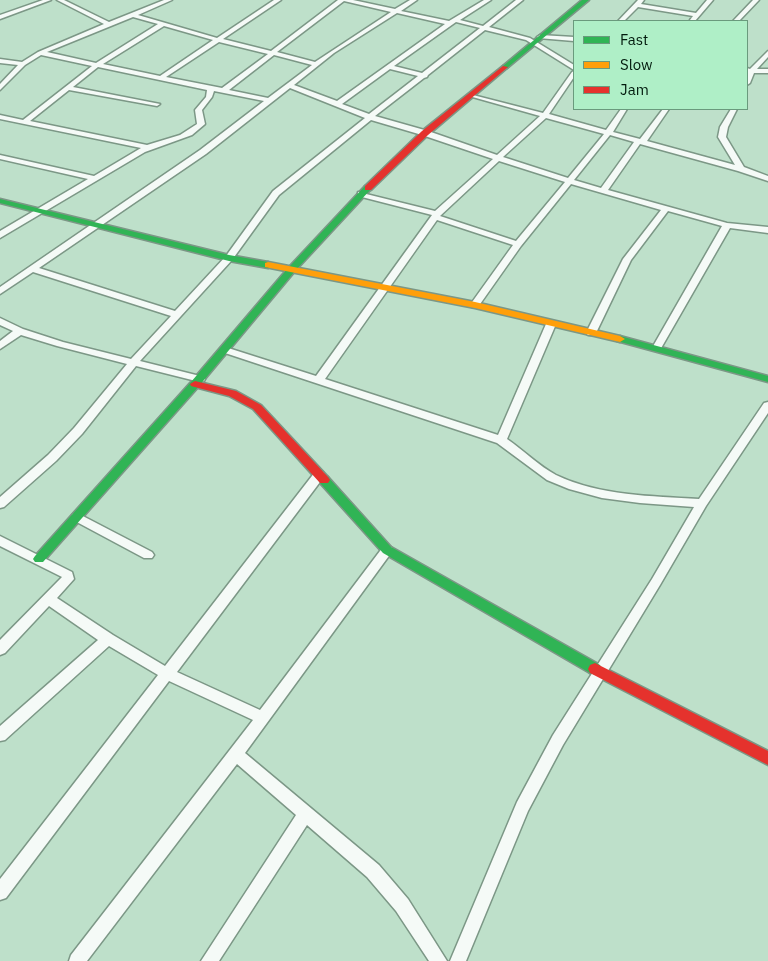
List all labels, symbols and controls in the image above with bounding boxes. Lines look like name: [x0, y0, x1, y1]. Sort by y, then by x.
legend: [573, 20, 748, 110]
text: Fast: [620, 30, 648, 49]
text: Slow: [620, 55, 653, 74]
text: Jam: [620, 80, 649, 99]

